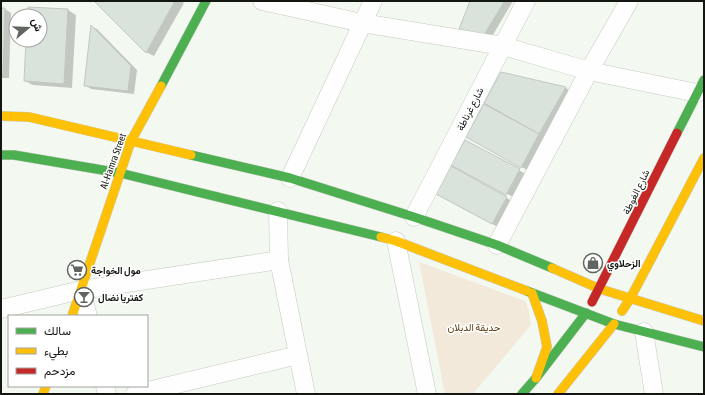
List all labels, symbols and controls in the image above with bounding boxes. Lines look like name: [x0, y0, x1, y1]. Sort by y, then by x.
north arrow: [8, 8, 48, 48]
text: ش: [29, 17, 45, 33]
street label: شارع غرناطة: [454, 85, 487, 133]
street label: Al-Hamra Street: [98, 132, 128, 190]
street label: شارع الغوطة: [620, 168, 653, 217]
shop icon: الزحلاوي: [582, 252, 604, 274]
place label: الزحلاوي: [607, 258, 641, 272]
supermarket icon: مول الخواجة: [66, 259, 88, 281]
place label: مول الخواجة: [91, 265, 141, 277]
bar icon: كفتريا نضال: [73, 286, 95, 308]
place label: كفتريا نضال: [98, 292, 144, 304]
legend: [8, 315, 148, 387]
park label: حديقة الدبلان: [448, 322, 501, 334]
text: سالك: [44, 324, 71, 338]
text: بطيء: [44, 344, 68, 361]
text: مزدحم: [44, 364, 75, 379]

